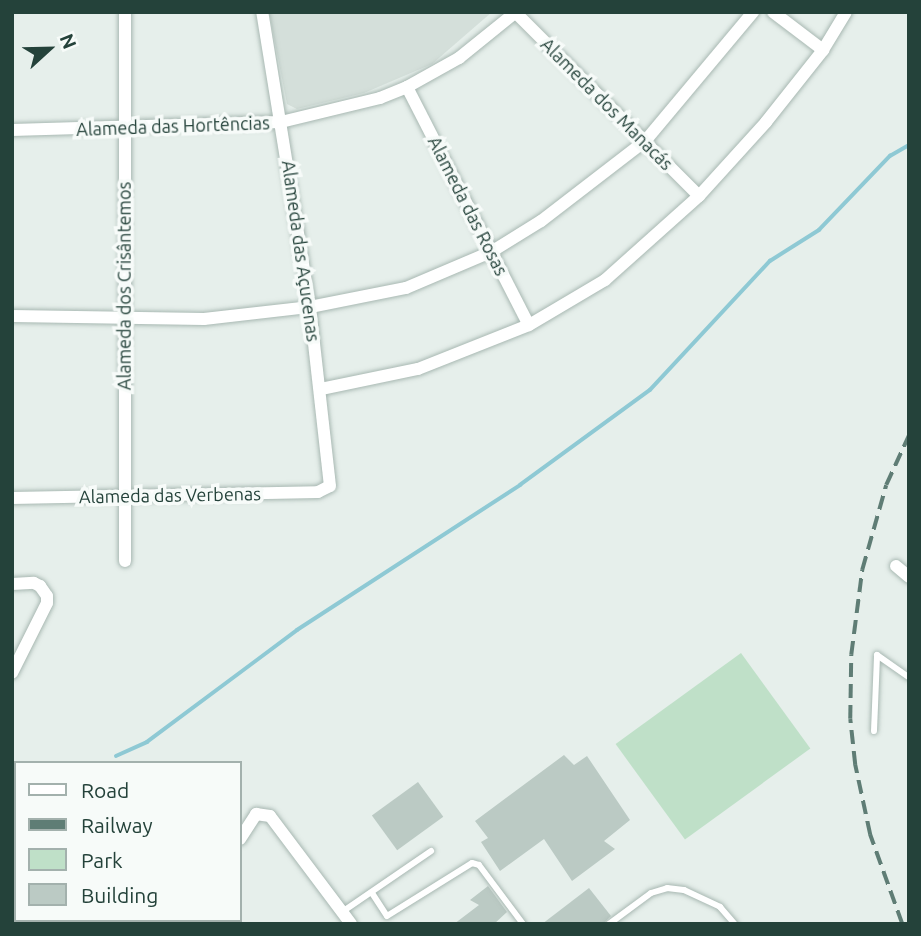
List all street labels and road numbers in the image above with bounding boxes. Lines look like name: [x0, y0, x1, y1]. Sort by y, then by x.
street label: Alameda dos Manacás: [536, 33, 678, 175]
street label: Alameda das Hortências: [76, 112, 270, 140]
street label: Alameda das Rosas: [424, 133, 512, 279]
street label: Alameda das Açucenas: [278, 159, 324, 343]
street label: Alameda dos Crisântemos: [113, 182, 135, 390]
street label: Alameda das Verbenas: [79, 483, 261, 507]

